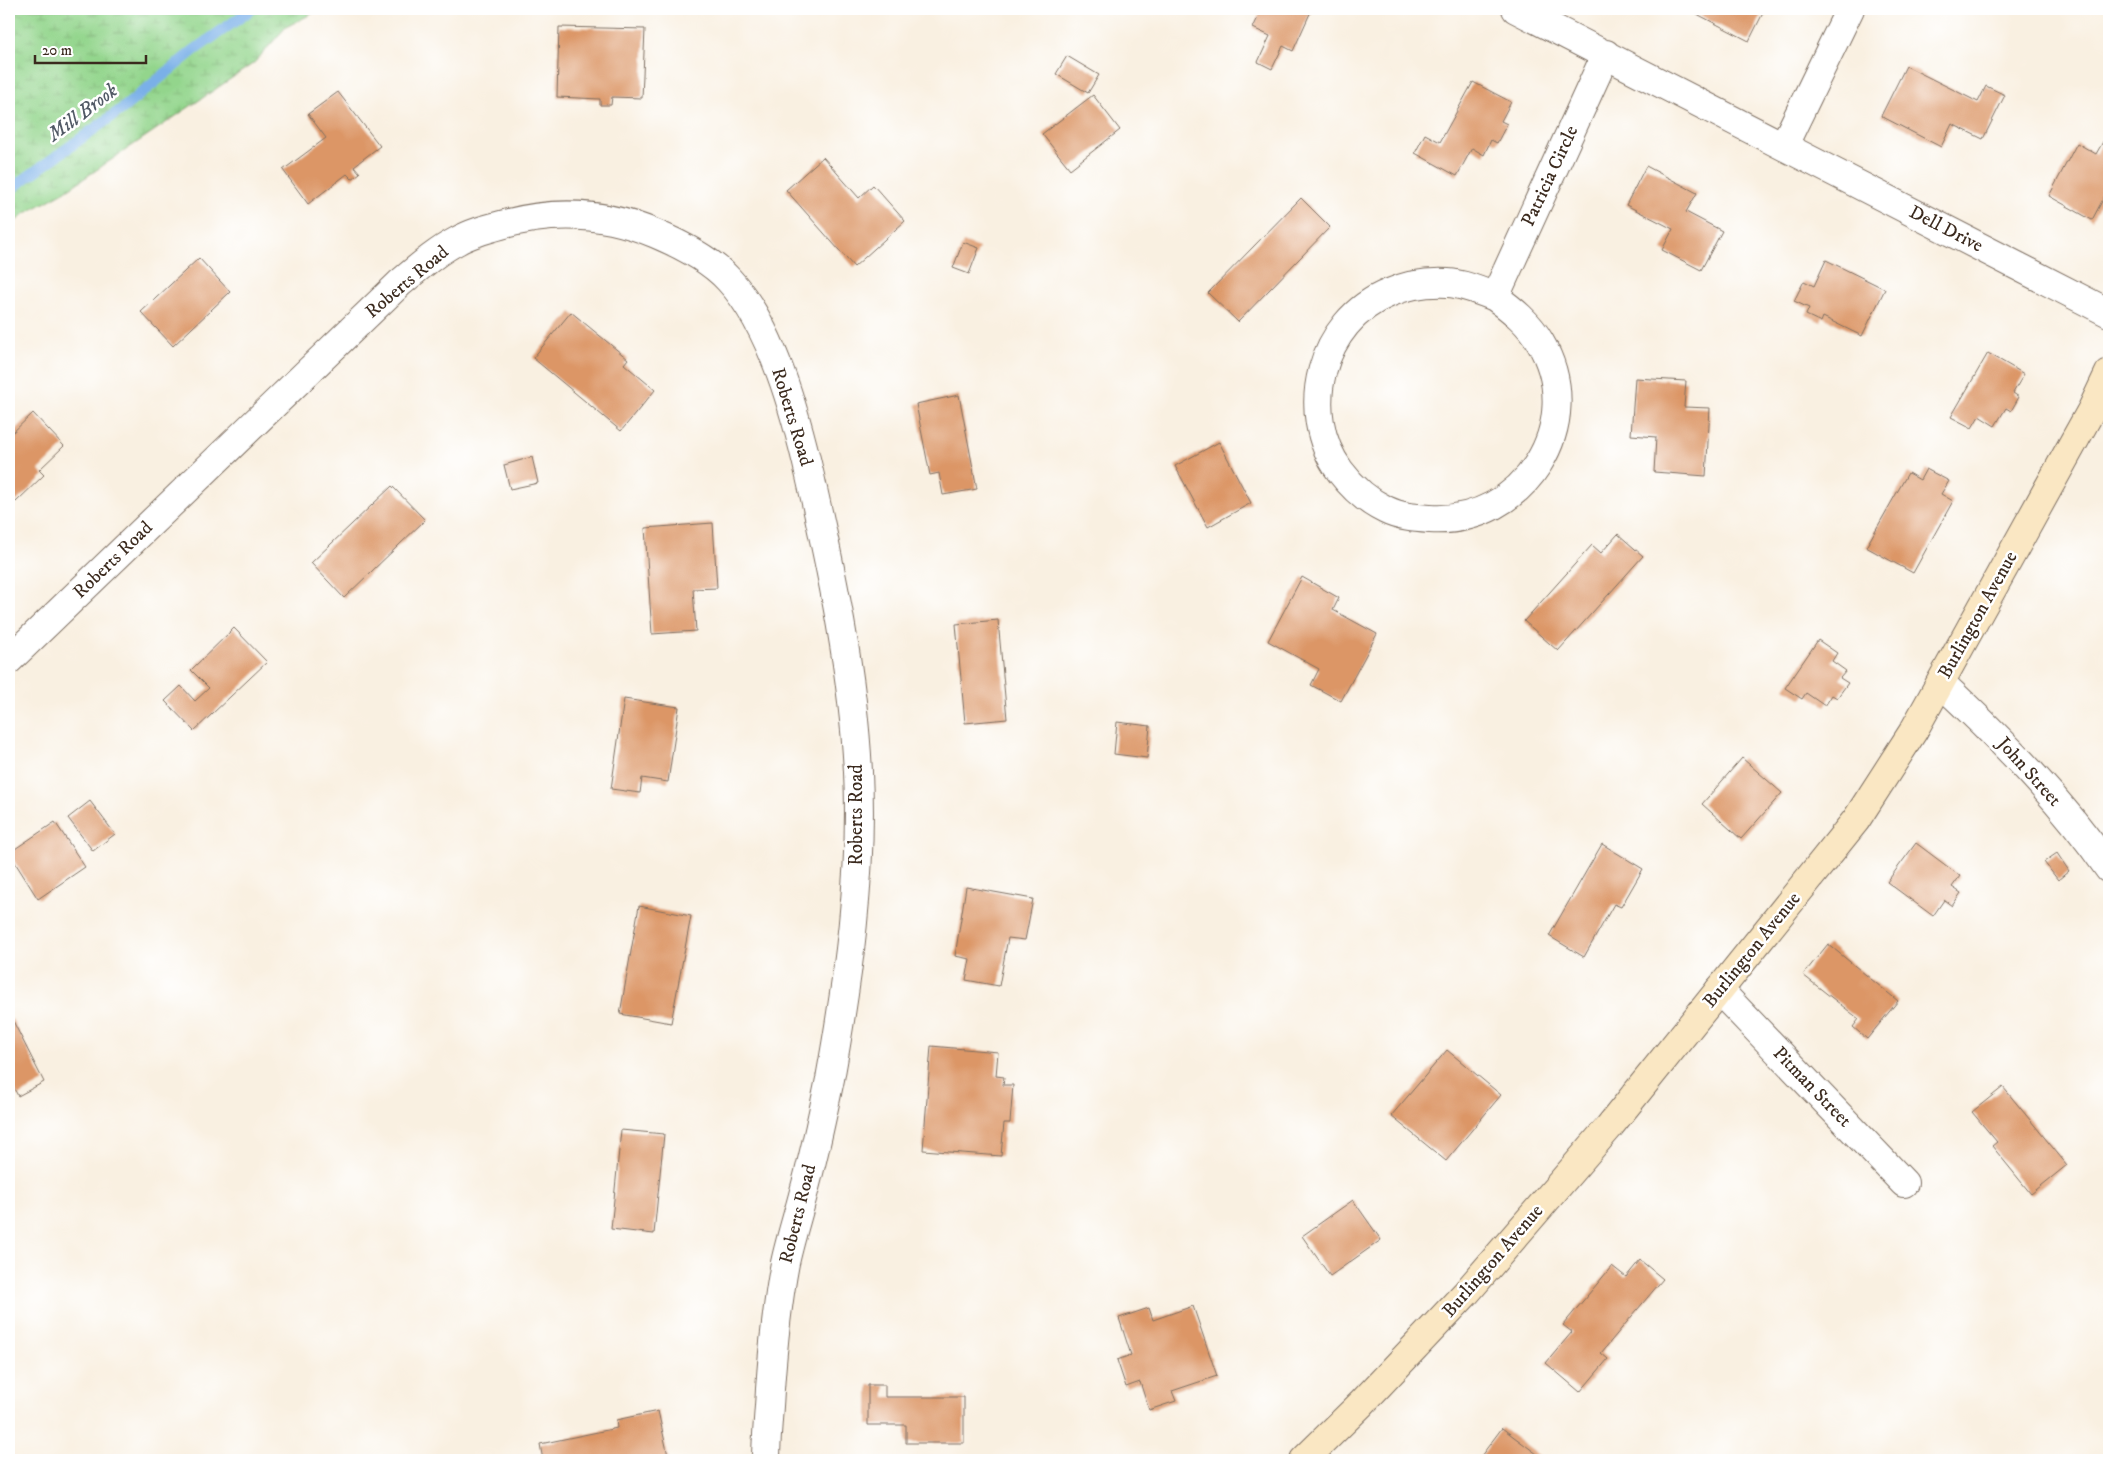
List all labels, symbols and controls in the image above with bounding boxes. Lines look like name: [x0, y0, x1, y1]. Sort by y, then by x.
scale bar: [35, 32, 146, 64]
text: 20 m: [42, 41, 72, 60]
water label: Mill Brook: [41, 78, 123, 149]
street label: Patricia Circle: [1517, 122, 1583, 230]
street label: Dell Drive: [1905, 201, 1987, 257]
street label: Roberts Road: [361, 240, 454, 323]
street label: Roberts Road: [766, 365, 818, 469]
street label: Roberts Road: [69, 516, 158, 604]
street label: Burlington Avenue: [1934, 547, 2023, 683]
street label: John Street: [1991, 731, 2066, 811]
street label: Roberts Road: [845, 764, 868, 866]
street label: Burlington Avenue: [1698, 887, 1806, 1012]
street label: Pitman Street: [1768, 1042, 1856, 1132]
street label: Roberts Road: [775, 1161, 822, 1266]
street label: Burlington Avenue: [1438, 1200, 1548, 1322]

